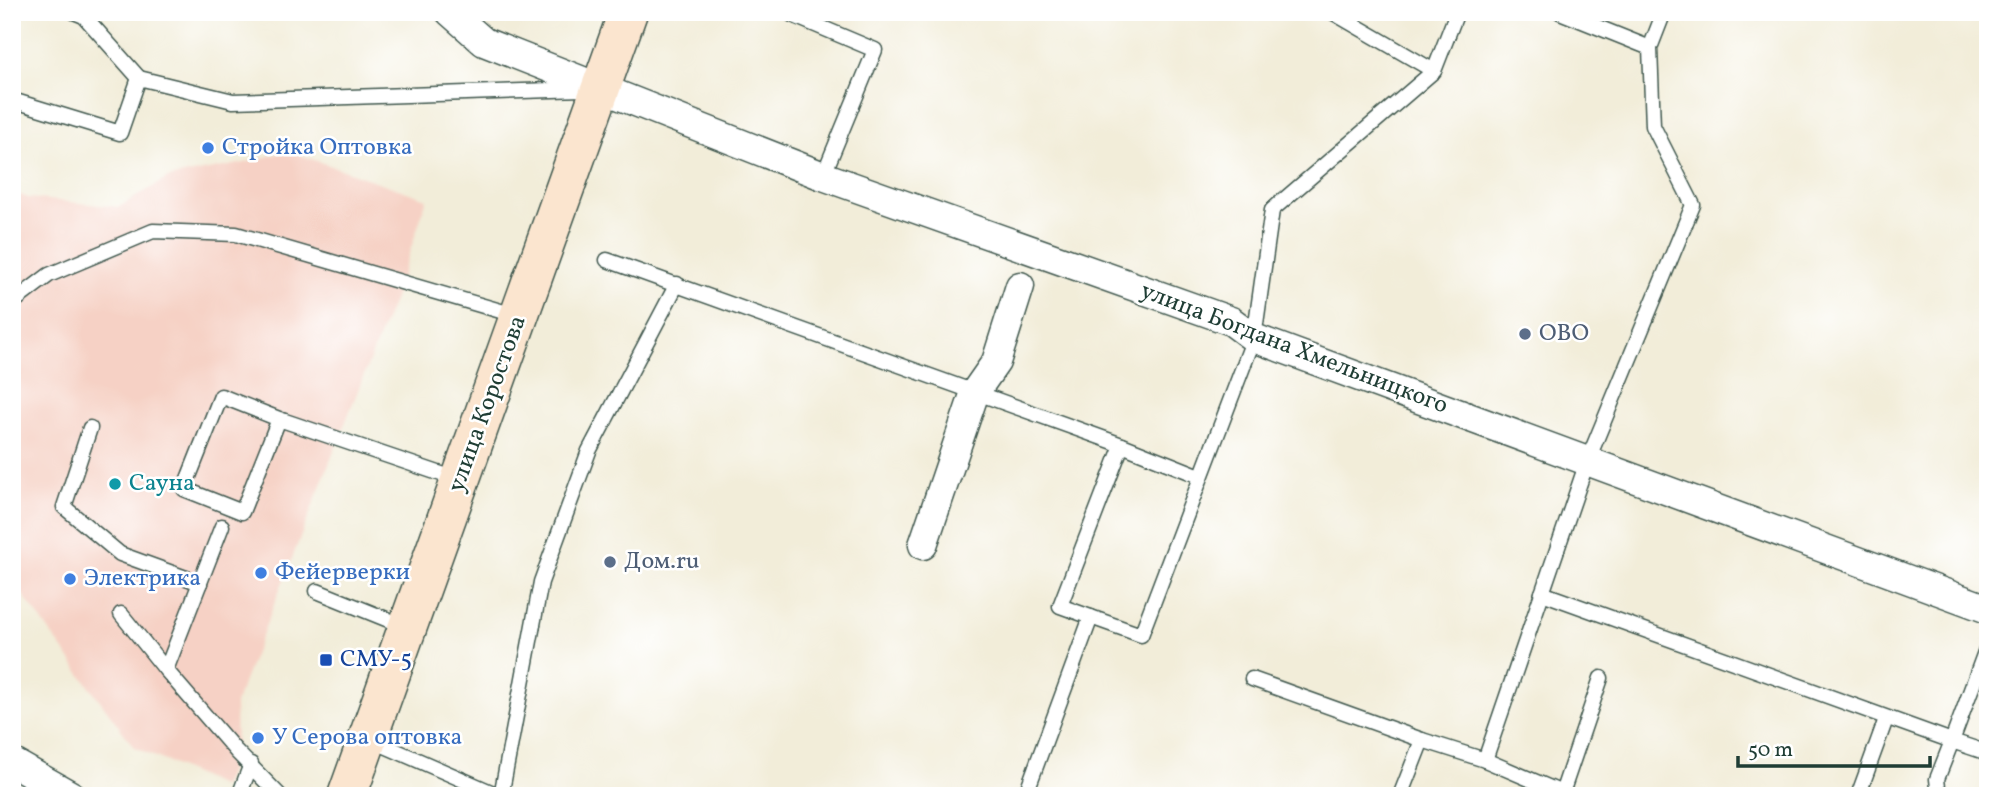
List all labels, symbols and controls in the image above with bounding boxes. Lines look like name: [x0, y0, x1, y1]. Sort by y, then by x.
place label: Стройка Оптовка: [222, 131, 413, 165]
marker: Стройка Оптовка: [200, 140, 216, 156]
street label: улица Богдана Хмельницкого: [1135, 275, 1453, 423]
street label: улица Коростова: [440, 311, 536, 497]
place label: ОВО: [1539, 317, 1589, 351]
marker: ОВО: [1517, 326, 1533, 342]
place label: Сауна: [129, 467, 195, 501]
marker: Сауна: [107, 476, 123, 492]
place label: Дом.ru: [624, 545, 700, 579]
marker: Дом.ru: [602, 554, 618, 570]
place label: Фейерверки: [275, 556, 410, 590]
place label: Электрика: [84, 562, 201, 596]
marker: Фейерверки: [253, 565, 269, 581]
marker: Электрика: [62, 571, 78, 587]
place label: СМУ-5: [340, 643, 412, 677]
marker: СМУ-5: [318, 652, 334, 668]
place label: У Серова оптовка: [272, 721, 462, 755]
scale bar: [1738, 724, 1930, 768]
marker: У Серова оптовка: [250, 730, 266, 746]
text: 50 m: [1748, 736, 1793, 765]

